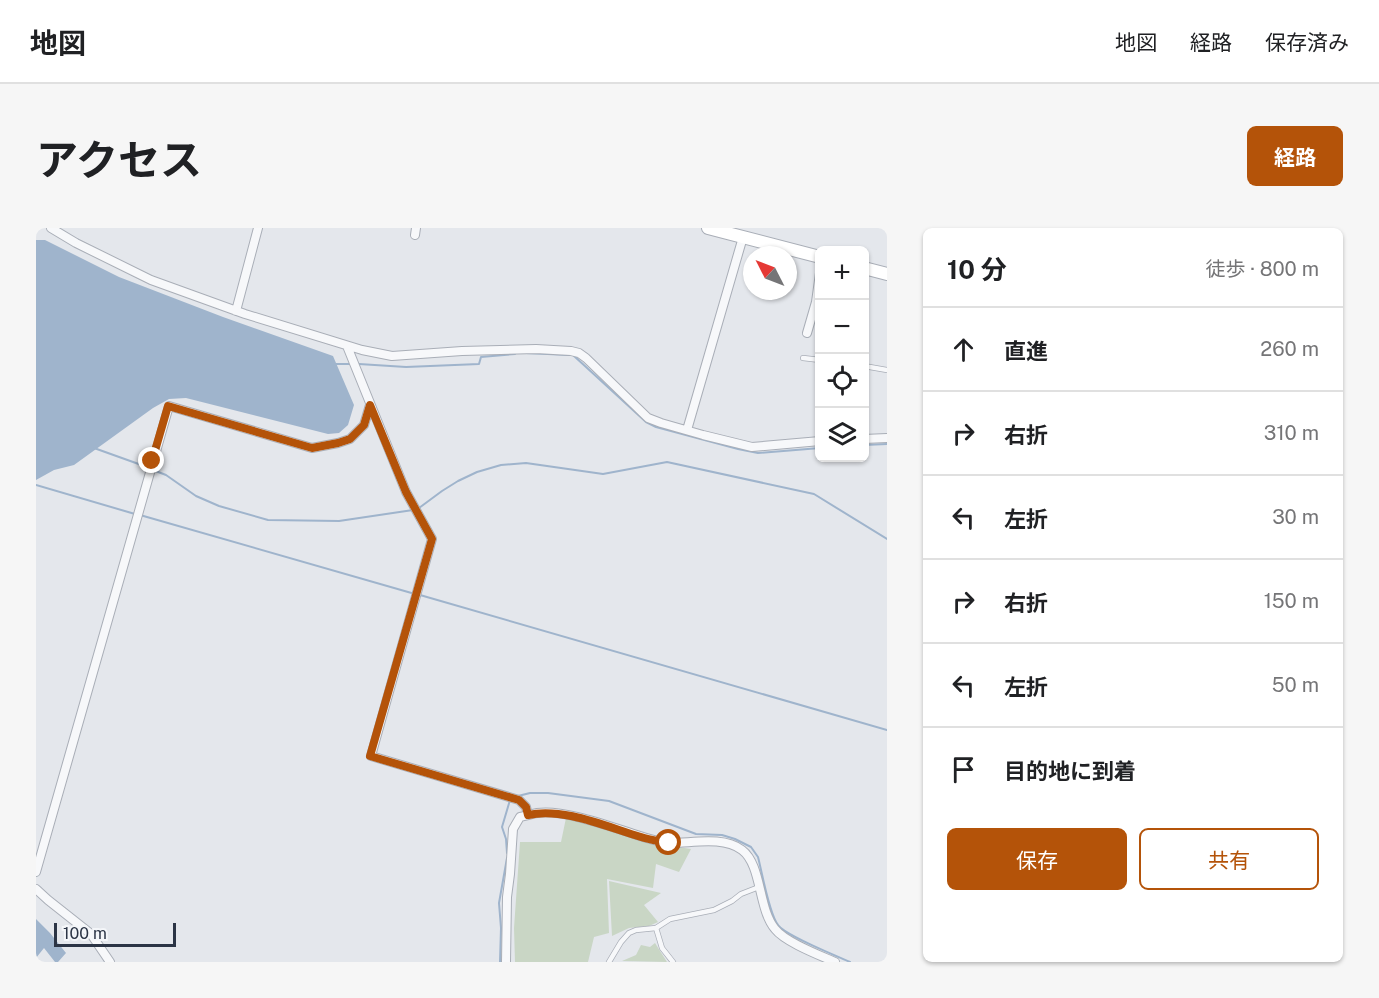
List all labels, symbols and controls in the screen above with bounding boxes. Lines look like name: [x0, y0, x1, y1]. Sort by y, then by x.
text: 地図: [30, 26, 86, 59]
text: 地図: [1115, 30, 1157, 55]
text: 経路: [1190, 30, 1232, 55]
text: 保存済み: [1265, 30, 1349, 55]
button: 経路: [1247, 126, 1343, 186]
text: アクセス: [36, 135, 202, 184]
north arrow: [743, 246, 797, 300]
map controls: [815, 246, 869, 462]
button: +: [815, 246, 869, 300]
text: 10 分: [947, 254, 1007, 285]
text: 徒歩 · 800 m: [1205, 257, 1319, 281]
button: −: [815, 300, 869, 354]
icon: ahead: [947, 333, 980, 366]
text: 260 m: [1260, 337, 1319, 361]
text: 直進: [1004, 338, 1048, 364]
button: locate: [815, 354, 869, 408]
button: layers: [815, 408, 869, 462]
icon: right: [947, 417, 980, 450]
text: 310 m: [1264, 421, 1319, 445]
text: 右折: [1004, 422, 1048, 448]
route end: [138, 447, 164, 473]
icon: left: [947, 501, 980, 534]
text: 30 m: [1272, 505, 1319, 529]
text: 左折: [1004, 506, 1048, 532]
icon: right: [947, 585, 980, 618]
text: 150 m: [1264, 589, 1319, 613]
text: 右折: [1004, 590, 1048, 616]
icon: left: [947, 669, 980, 702]
text: 50 m: [1272, 673, 1319, 697]
text: 左折: [1004, 674, 1048, 700]
icon: arrive: [947, 753, 980, 786]
text: 目的地に到着: [1004, 758, 1136, 784]
button: 保存: [947, 828, 1127, 890]
button: 共有: [1139, 828, 1319, 890]
route start: [655, 829, 681, 855]
scale bar: [54, 920, 176, 948]
text: 100 m: [63, 924, 107, 943]

